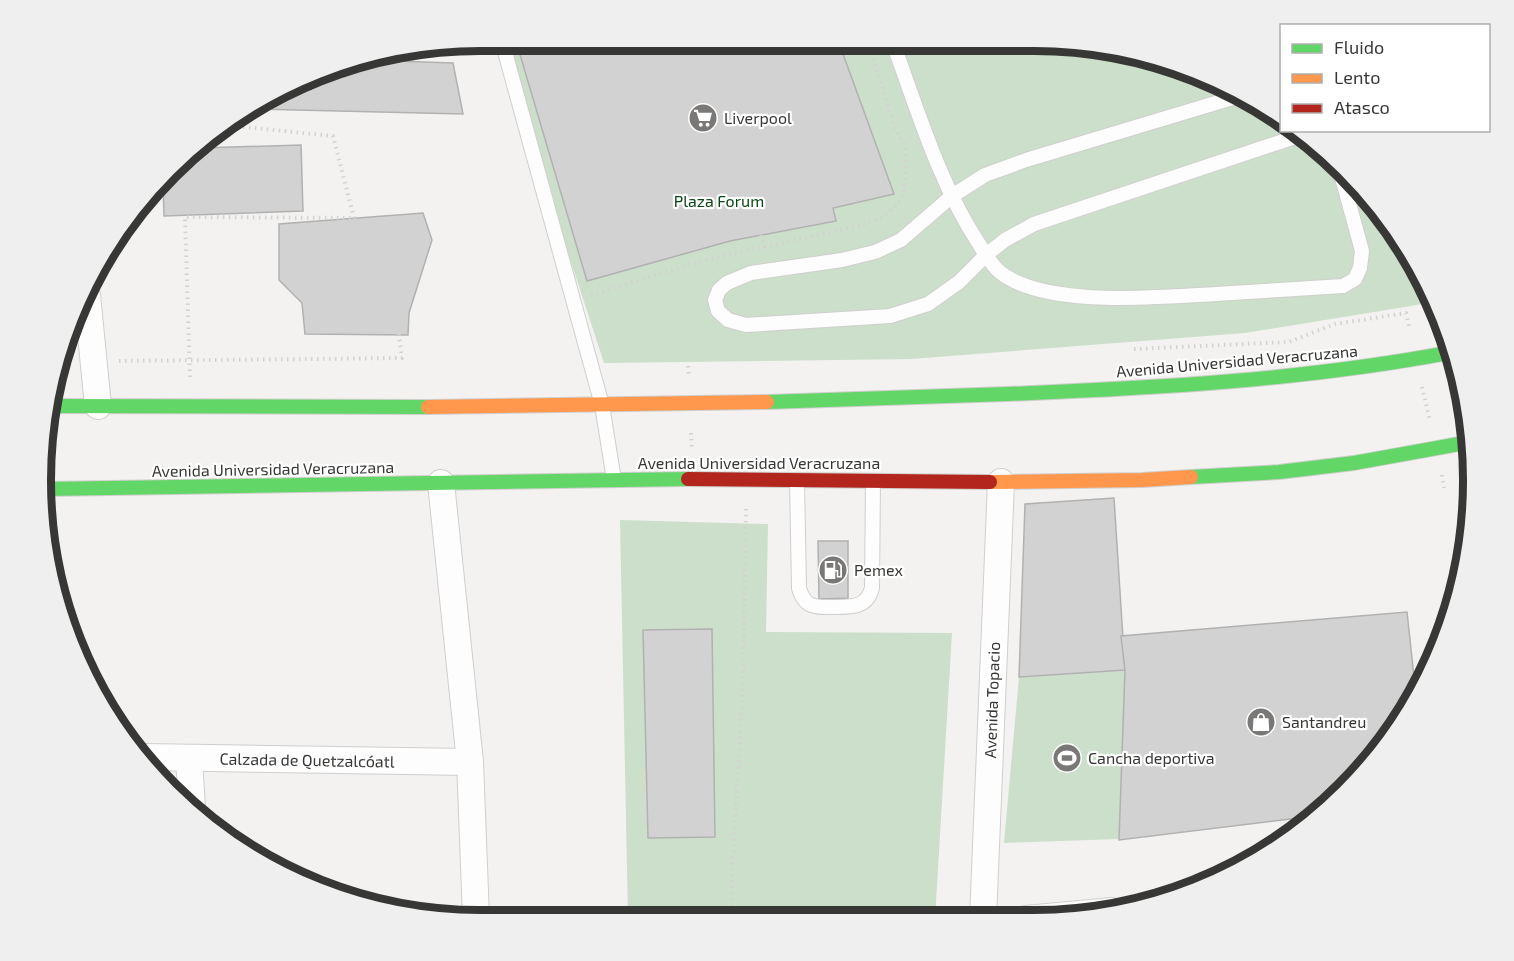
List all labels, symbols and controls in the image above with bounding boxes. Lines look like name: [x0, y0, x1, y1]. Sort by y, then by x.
legend: [1280, 24, 1490, 132]
text: Fluido: [1334, 36, 1384, 58]
text: Lento: [1334, 66, 1380, 88]
text: Atasco: [1334, 96, 1390, 118]
supermarket icon: Liverpool: [687, 102, 719, 134]
place label: Liverpool: [724, 108, 792, 127]
park label: Plaza Forum: [674, 191, 764, 210]
street label: Avenida Universidad Veracruzana: [1115, 340, 1359, 381]
street label: Avenida Universidad Veracruzana: [638, 453, 880, 472]
street label: Avenida Universidad Veracruzana: [152, 457, 394, 480]
fuel station icon: Pemex: [817, 554, 849, 586]
place label: Pemex: [854, 560, 904, 579]
street label: Avenida Topacio: [980, 641, 1003, 759]
shop icon: Santandreu: [1245, 706, 1277, 738]
place label: Santandreu: [1282, 712, 1366, 731]
sports icon: Cancha deportiva: [1051, 742, 1083, 774]
street label: Calzada de Quetzalcóatl: [219, 748, 395, 772]
place label: Cancha deportiva: [1088, 748, 1214, 767]

